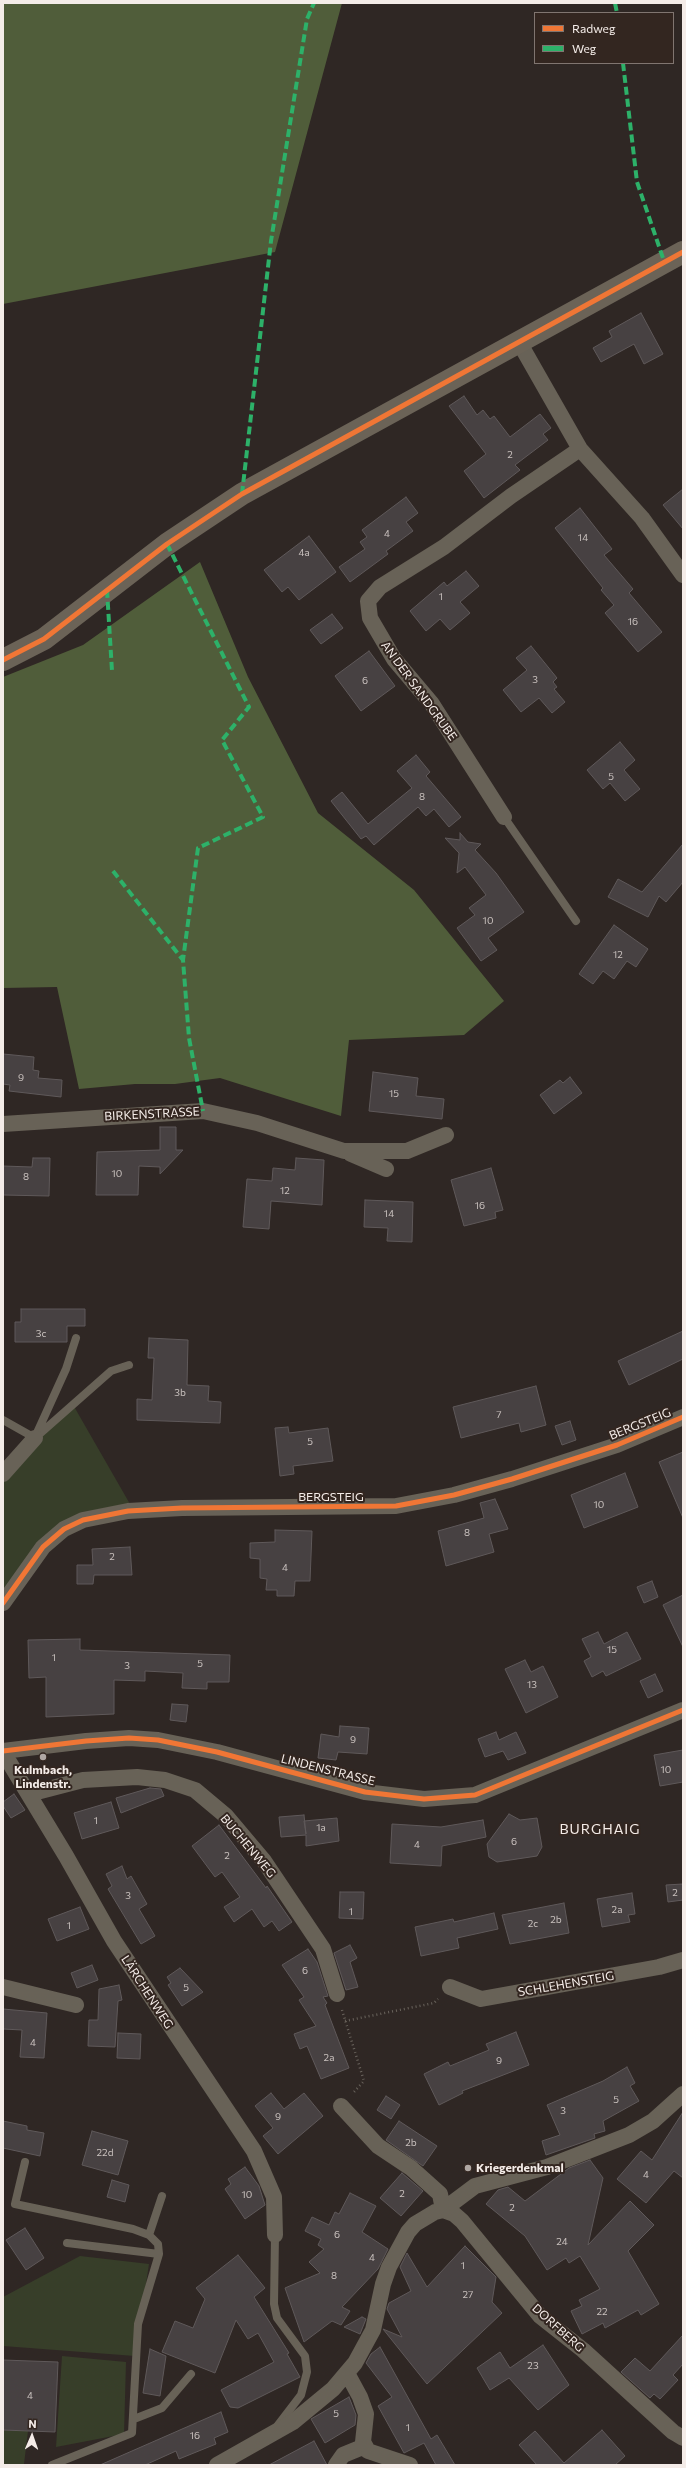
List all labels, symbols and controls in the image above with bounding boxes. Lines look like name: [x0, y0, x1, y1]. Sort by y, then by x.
legend: [534, 12, 674, 64]
text: Radweg: [572, 21, 615, 35]
text: Weg: [572, 41, 596, 55]
house number: 2: [507, 449, 513, 461]
house number: 4: [384, 528, 390, 540]
house number: 14: [578, 532, 588, 544]
house number: 4a: [298, 547, 310, 559]
house number: 1: [439, 591, 443, 603]
house number: 16: [628, 616, 638, 628]
street label: AN DER SANDGRUBE: [378, 638, 460, 744]
house number: 3: [532, 674, 538, 686]
house number: 6: [362, 675, 368, 687]
house number: 5: [608, 771, 614, 783]
house number: 8: [419, 791, 425, 803]
house number: 10: [483, 915, 493, 927]
house number: 12: [613, 949, 623, 961]
house number: 9: [18, 1072, 24, 1084]
house number: 15: [389, 1088, 399, 1100]
street label: BIRKENSTRASSE: [104, 1104, 200, 1124]
house number: 10: [112, 1168, 122, 1180]
house number: 8: [23, 1171, 29, 1183]
house number: 12: [280, 1185, 290, 1197]
house number: 16: [475, 1200, 485, 1212]
house number: 14: [384, 1208, 394, 1220]
house number: 3c: [36, 1328, 46, 1340]
house number: 3b: [174, 1387, 186, 1399]
street label: BERGSTEIG: [607, 1405, 673, 1443]
house number: 7: [496, 1409, 502, 1421]
house number: 5: [307, 1436, 313, 1448]
street label: BERGSTEIG: [298, 1490, 364, 1504]
house number: 10: [594, 1499, 604, 1511]
house number: 8: [464, 1527, 470, 1539]
house number: 2: [109, 1551, 115, 1563]
house number: 4: [282, 1562, 288, 1574]
house number: 15: [607, 1644, 617, 1656]
house number: 1: [52, 1652, 56, 1664]
house number: 5: [197, 1658, 203, 1670]
house number: 3: [124, 1660, 130, 1672]
house number: 13: [527, 1679, 537, 1691]
house number: 9: [350, 1734, 356, 1746]
street label: LINDENSTRASSE: [280, 1751, 376, 1789]
marker: Kulmbach, Lindenstr.: [38, 1752, 48, 1762]
place label: Kulmbach, Lindenstr.: [14, 1763, 72, 1791]
house number: 10: [661, 1764, 671, 1776]
street label: BUCHENWEG: [217, 1811, 279, 1881]
house number: 1: [94, 1815, 98, 1827]
district label: BURGHAIG: [559, 1821, 641, 1837]
house number: 1a: [316, 1822, 326, 1834]
house number: 6: [511, 1836, 517, 1848]
house number: 4: [414, 1839, 420, 1851]
house number: 2: [224, 1850, 230, 1862]
house number: 2: [672, 1887, 678, 1899]
house number: 3: [125, 1890, 131, 1902]
house number: 2a: [612, 1904, 622, 1916]
house number: 1: [349, 1906, 353, 1918]
house number: 2b: [550, 1914, 562, 1926]
house number: 2c: [528, 1918, 538, 1930]
house number: 1: [67, 1920, 71, 1932]
street label: LÄRCHENWEG: [118, 1953, 176, 2031]
house number: 6: [302, 1965, 308, 1977]
street label: SCHLEHENSTEIG: [517, 1968, 615, 2000]
house number: 5: [183, 1982, 189, 1994]
house number: 4: [30, 2037, 36, 2049]
house number: 2a: [324, 2052, 334, 2064]
house number: 9: [496, 2055, 502, 2067]
house number: 5: [613, 2094, 619, 2106]
house number: 3: [560, 2105, 566, 2117]
house number: 9: [275, 2111, 281, 2123]
house number: 2b: [405, 2137, 417, 2149]
house number: 22d: [97, 2147, 113, 2159]
place label: Kriegerdenkmal: [476, 2161, 564, 2175]
marker: Kriegerdenkmal: [463, 2163, 473, 2173]
house number: 4: [643, 2169, 649, 2181]
house number: 2: [399, 2188, 405, 2200]
house number: 10: [242, 2189, 252, 2201]
house number: 2: [509, 2202, 515, 2214]
house number: 6: [334, 2229, 340, 2241]
house number: 24: [556, 2236, 568, 2248]
house number: 4: [369, 2252, 375, 2264]
house number: 1: [461, 2260, 465, 2272]
house number: 8: [331, 2270, 337, 2282]
house number: 27: [463, 2289, 473, 2301]
street label: DORFBERG: [529, 2301, 587, 2355]
house number: 22: [596, 2306, 608, 2318]
house number: 23: [527, 2360, 539, 2372]
house number: 4: [27, 2390, 33, 2402]
house number: 5: [333, 2408, 339, 2420]
north arrow: [12, 2416, 52, 2456]
text: N: [28, 2417, 37, 2430]
house number: 1: [406, 2422, 410, 2434]
house number: 16: [190, 2430, 200, 2442]

